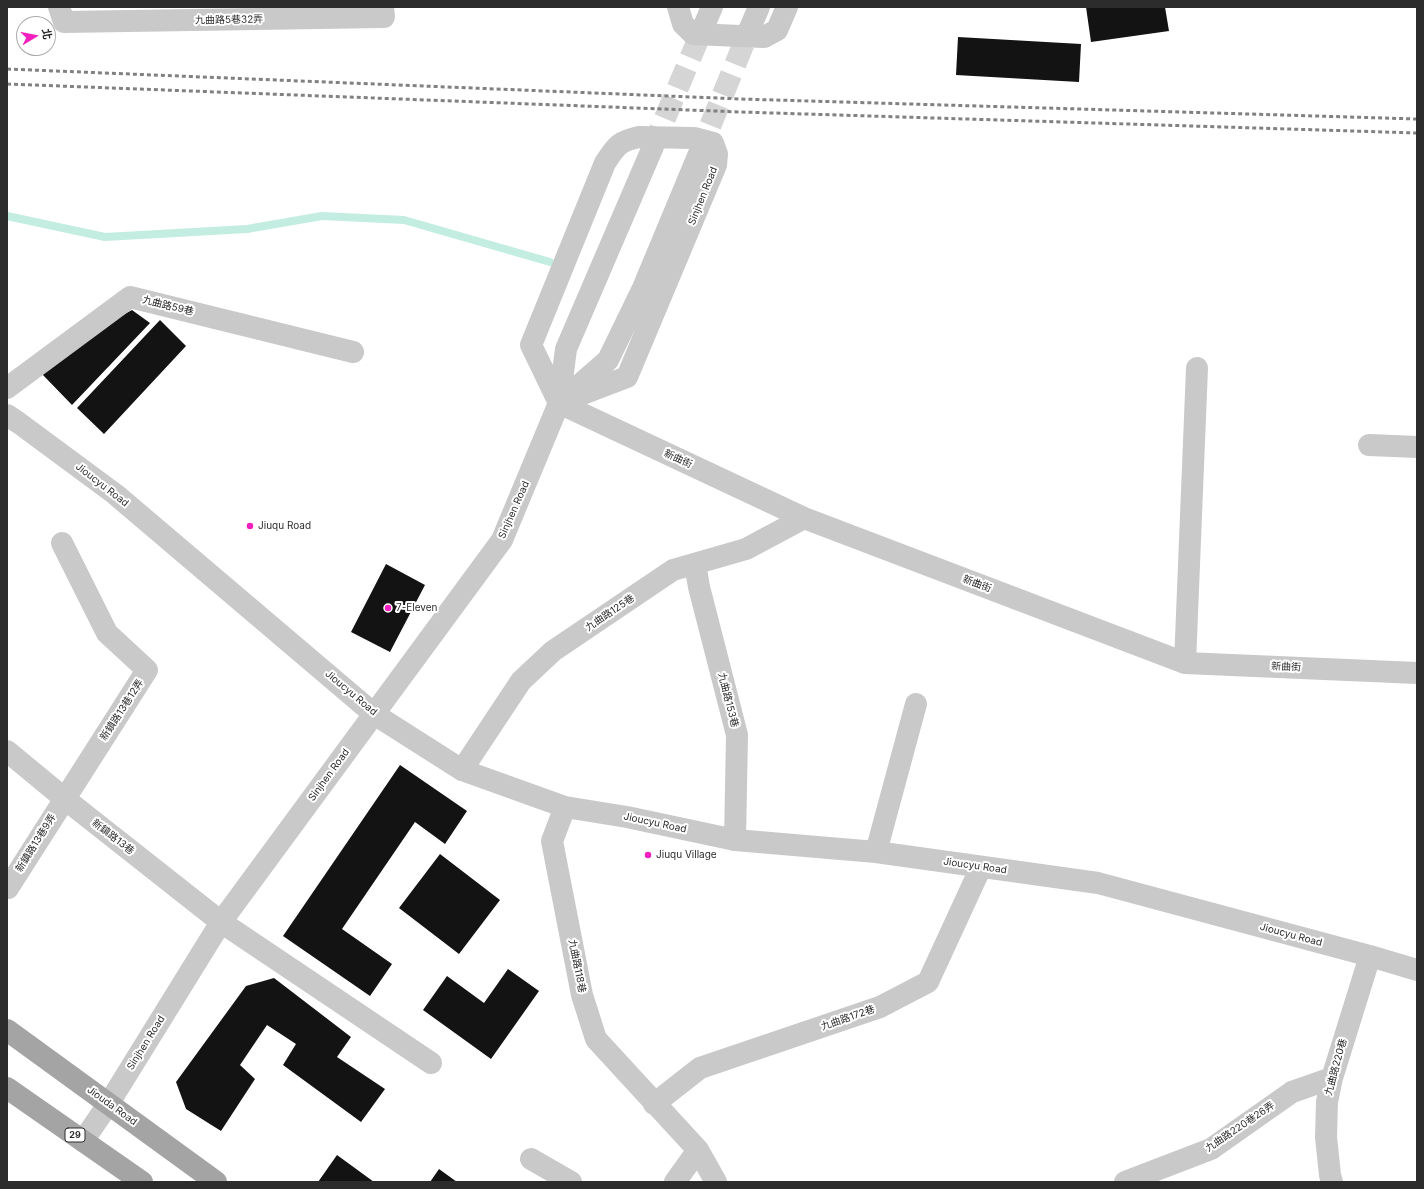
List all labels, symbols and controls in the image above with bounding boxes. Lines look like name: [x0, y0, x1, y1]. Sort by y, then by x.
street label: 九曲路5巷32弄: [195, 13, 263, 27]
north arrow: [16, 16, 56, 56]
text: 北: [39, 27, 55, 41]
street label: Sinjhen Road: [686, 165, 720, 227]
street label: 九曲路59巷: [141, 294, 195, 318]
street label: 新曲街: [662, 447, 694, 471]
street label: Jioucyu Road: [73, 461, 131, 509]
street label: Sinjhen Road: [496, 479, 532, 541]
place label: Jiuqu Road: [258, 520, 311, 532]
marker: Jiuqu Road: [245, 521, 255, 531]
street label: 新曲街: [961, 573, 993, 595]
street label: 九曲路125巷: [583, 592, 637, 634]
place label: 7-Eleven: [396, 602, 437, 614]
marker: 7-Eleven: [383, 603, 393, 613]
street label: 新曲街: [1271, 660, 1301, 674]
street label: Jioucyu Road: [323, 668, 379, 718]
street label: 九曲路153巷: [715, 671, 741, 729]
street label: 新鎮路13巷12弄: [98, 677, 146, 743]
street label: Sinjhen Road: [306, 746, 352, 804]
street label: Jioucyu Road: [622, 810, 688, 836]
street label: 新鎮路13巷9弄: [13, 812, 59, 874]
street label: 新鎮路13巷: [90, 817, 136, 857]
place label: Jiuqu Village: [656, 849, 717, 861]
marker: Jiuqu Village: [643, 850, 653, 860]
street label: Jioucyu Road: [942, 856, 1008, 876]
street label: Jioucyu Road: [1259, 921, 1323, 949]
street label: 九曲路118巷: [566, 938, 588, 994]
street label: 九曲路172巷: [820, 1003, 876, 1033]
street label: Sinjhen Road: [125, 1014, 167, 1072]
street label: 九曲路220巷: [1323, 1037, 1349, 1097]
street label: Jiouda Road: [85, 1084, 139, 1128]
street label: 九曲路220巷26弄: [1203, 1099, 1277, 1155]
road number: 29: [65, 1128, 85, 1142]

